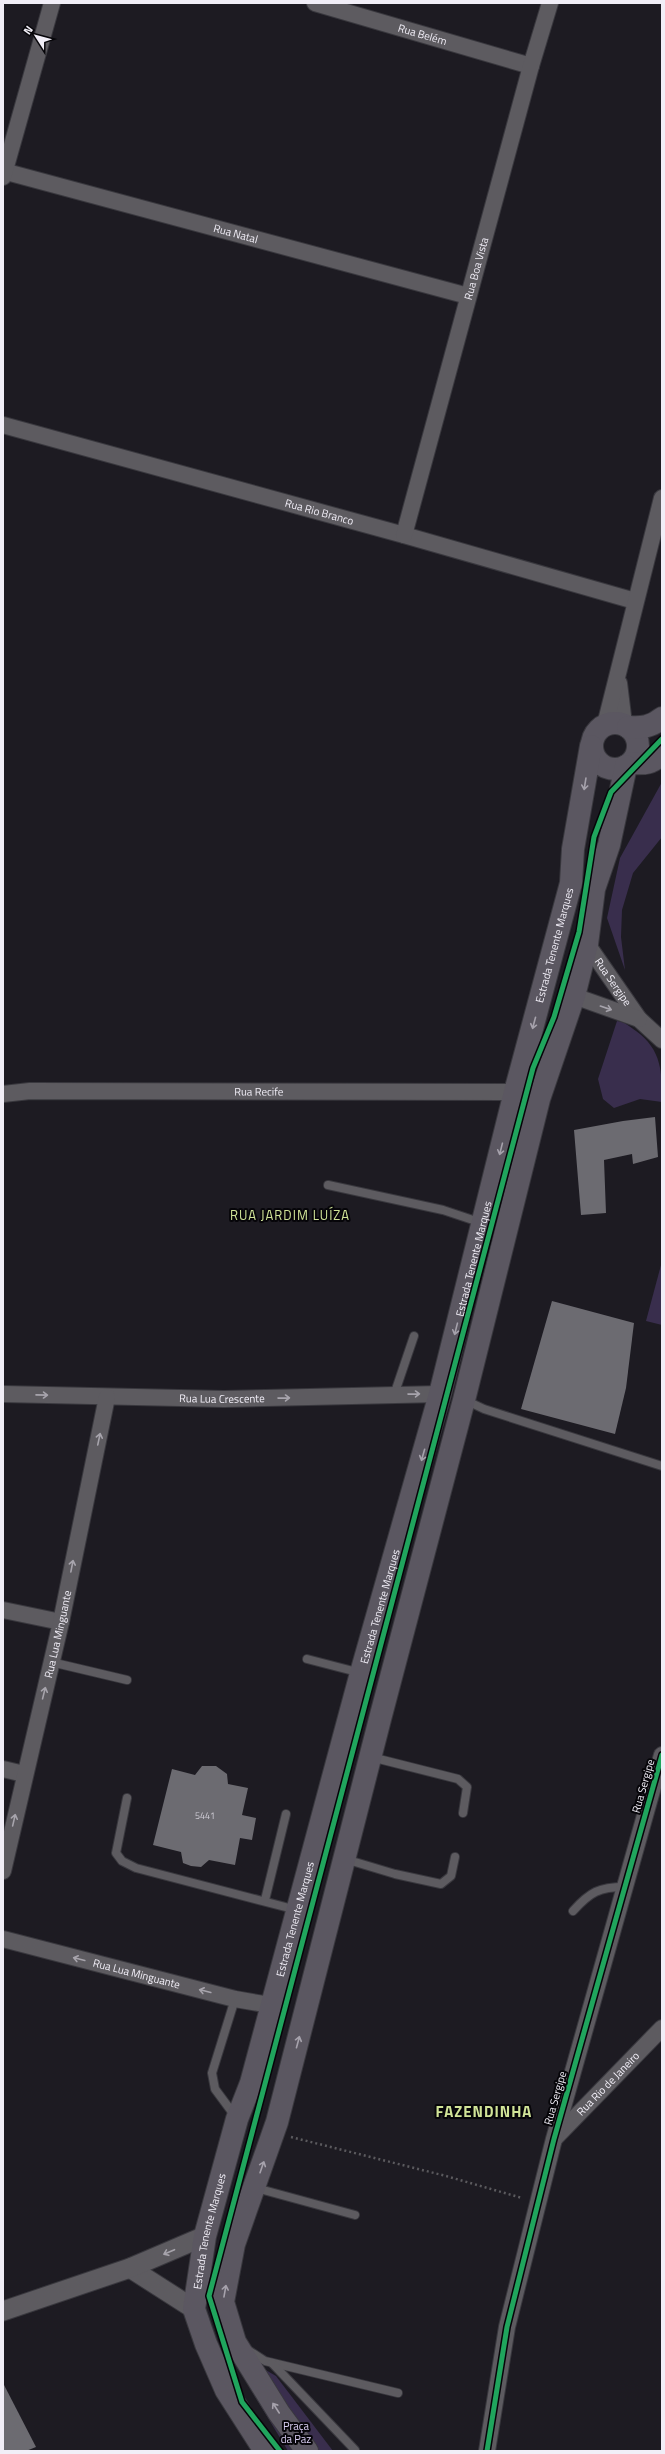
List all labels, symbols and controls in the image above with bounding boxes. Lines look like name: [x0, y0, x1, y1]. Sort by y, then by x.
north arrow: [16, 16, 56, 56]
street label: Rua Belém: [396, 20, 449, 49]
text: N: [19, 22, 37, 38]
street label: Rua Natal: [212, 220, 260, 247]
street label: Rua Boa Vista: [460, 235, 492, 302]
street label: Rua Rio Branco: [283, 495, 356, 529]
one-way arrow: [580, 777, 588, 790]
street label: Estrada Tenente Marques: [531, 886, 577, 1004]
street label: Rua Sergipe: [591, 955, 636, 1009]
one-way arrow: [600, 1005, 613, 1012]
one-way arrow: [530, 1016, 537, 1029]
street label: Rua Recife: [234, 1083, 284, 1100]
one-way arrow: [497, 1142, 504, 1155]
street label: Estrada Tenente Marques: [452, 1199, 496, 1318]
district label: RUA JARDIM LUÍZA: [230, 1205, 350, 1225]
one-way arrow: [452, 1323, 459, 1336]
street label: Rua Lua Crescente: [179, 1390, 265, 1407]
one-way arrow: [35, 1391, 48, 1399]
one-way arrow: [407, 1391, 420, 1398]
one-way arrow: [277, 1394, 290, 1401]
one-way arrow: [95, 1433, 103, 1446]
one-way arrow: [419, 1448, 426, 1461]
street label: Estrada Tenente Marques: [356, 1547, 404, 1666]
one-way arrow: [68, 1560, 76, 1573]
street label: Rua Lua Minguante: [40, 1589, 75, 1680]
one-way arrow: [40, 1687, 48, 1700]
street label: Rua Sergipe: [628, 1757, 658, 1815]
house number: 5441: [195, 1809, 215, 1822]
one-way arrow: [10, 1813, 18, 1826]
street label: Estrada Tenente Marques: [272, 1860, 318, 1978]
one-way arrow: [73, 1954, 86, 1962]
street label: Rua Lua Minguante: [91, 1955, 182, 1993]
one-way arrow: [199, 1987, 212, 1994]
one-way arrow: [295, 2036, 302, 2049]
street label: Rua Rio de Janeiro: [573, 2048, 643, 2119]
street label: Rua Sergipe: [540, 2069, 570, 2127]
district label: FAZENDINHA: [436, 2100, 532, 2123]
one-way arrow: [259, 2161, 266, 2174]
street label: Estrada Tenente Marques: [189, 2171, 230, 2290]
one-way arrow: [164, 2248, 176, 2256]
one-way arrow: [221, 2285, 229, 2298]
one-way arrow: [271, 2402, 279, 2414]
park label: Praça da Paz: [281, 2418, 311, 2447]

